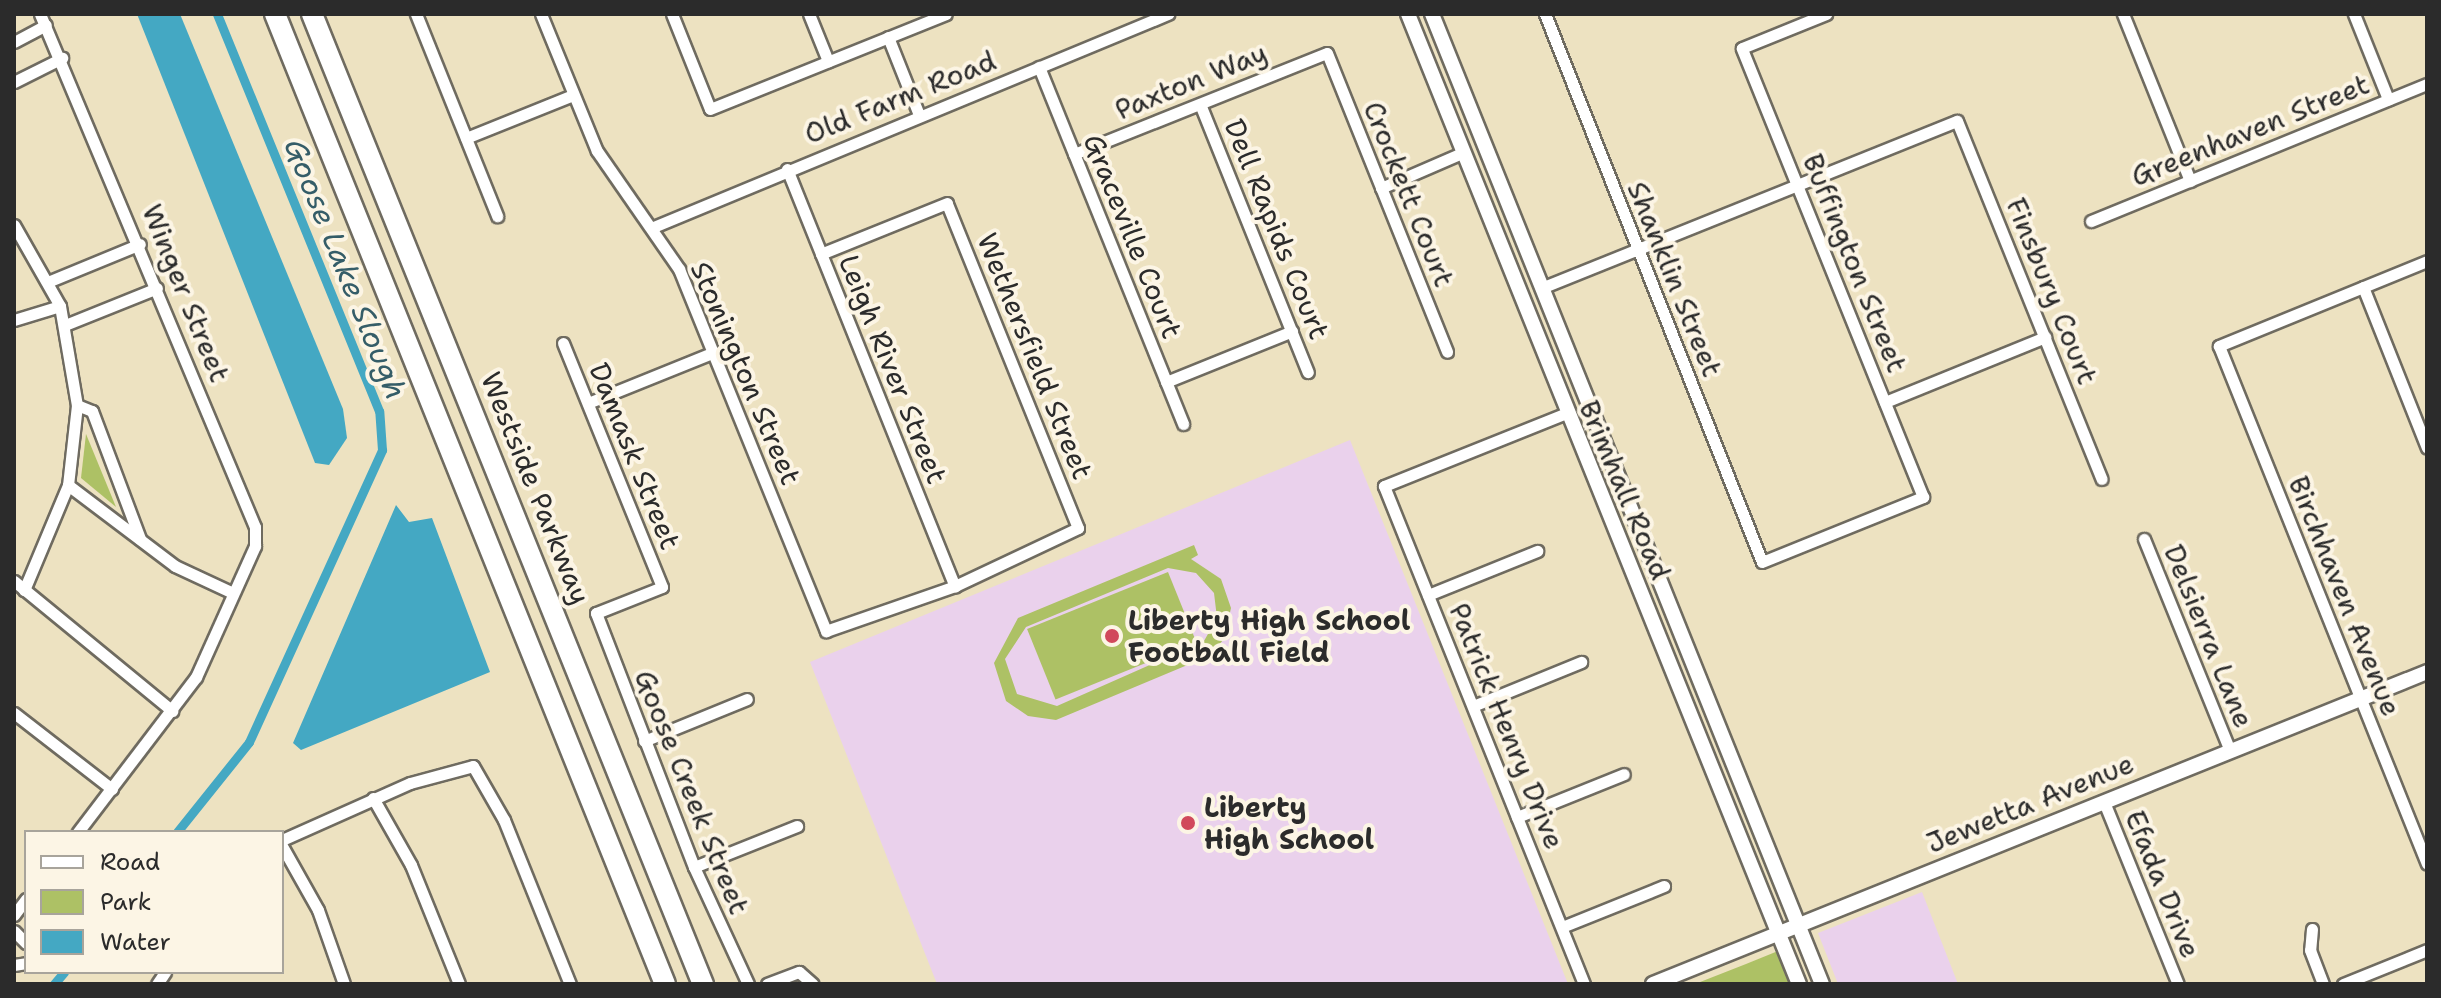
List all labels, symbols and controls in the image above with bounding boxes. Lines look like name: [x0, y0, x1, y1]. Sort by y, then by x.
street label: Paxton Way: [1110, 35, 1272, 127]
street label: Old Farm Road: [799, 43, 1001, 151]
street label: Greenhaven Street: [2126, 67, 2374, 193]
street label: Crockett Court: [1357, 97, 1461, 291]
street label: Dell Rapids Court: [1218, 114, 1336, 344]
street label: Graceville Court: [1077, 129, 1189, 343]
water label: Goose Lake Slough: [276, 133, 414, 405]
street label: Buffington Street: [1796, 149, 1914, 377]
street label: Shanklin Street: [1621, 176, 1729, 382]
street label: Finsbury Court: [1999, 193, 2105, 389]
street label: Winger Street: [135, 199, 237, 387]
street label: Wethersfield Street: [970, 228, 1100, 484]
street label: Leigh River Street: [832, 250, 954, 488]
street label: Stonington Street: [684, 256, 808, 490]
street label: Damask Street: [582, 358, 688, 554]
street label: Westside Parkway: [474, 367, 598, 609]
street label: Brimhall Road: [1572, 395, 1678, 585]
street label: Birchhaven Avenue: [2282, 471, 2408, 721]
street label: Delsierra Lane: [2157, 540, 2261, 732]
street label: Patrick Henry Drive: [1442, 598, 1572, 854]
place label: Liberty High School Football Field: [1128, 603, 1410, 669]
marker: Liberty High School Football Field: [1103, 627, 1121, 645]
street label: Goose Creek Street: [628, 665, 756, 919]
street label: Jewetta Avenue: [1922, 746, 2138, 860]
place label: Liberty High School: [1204, 790, 1374, 856]
street label: Efada Drive: [2118, 805, 2208, 963]
marker: Liberty High School: [1179, 814, 1197, 832]
legend: [24, 830, 284, 974]
text: Road: [100, 846, 160, 878]
text: Park: [100, 886, 152, 918]
text: Water: [100, 926, 171, 958]

